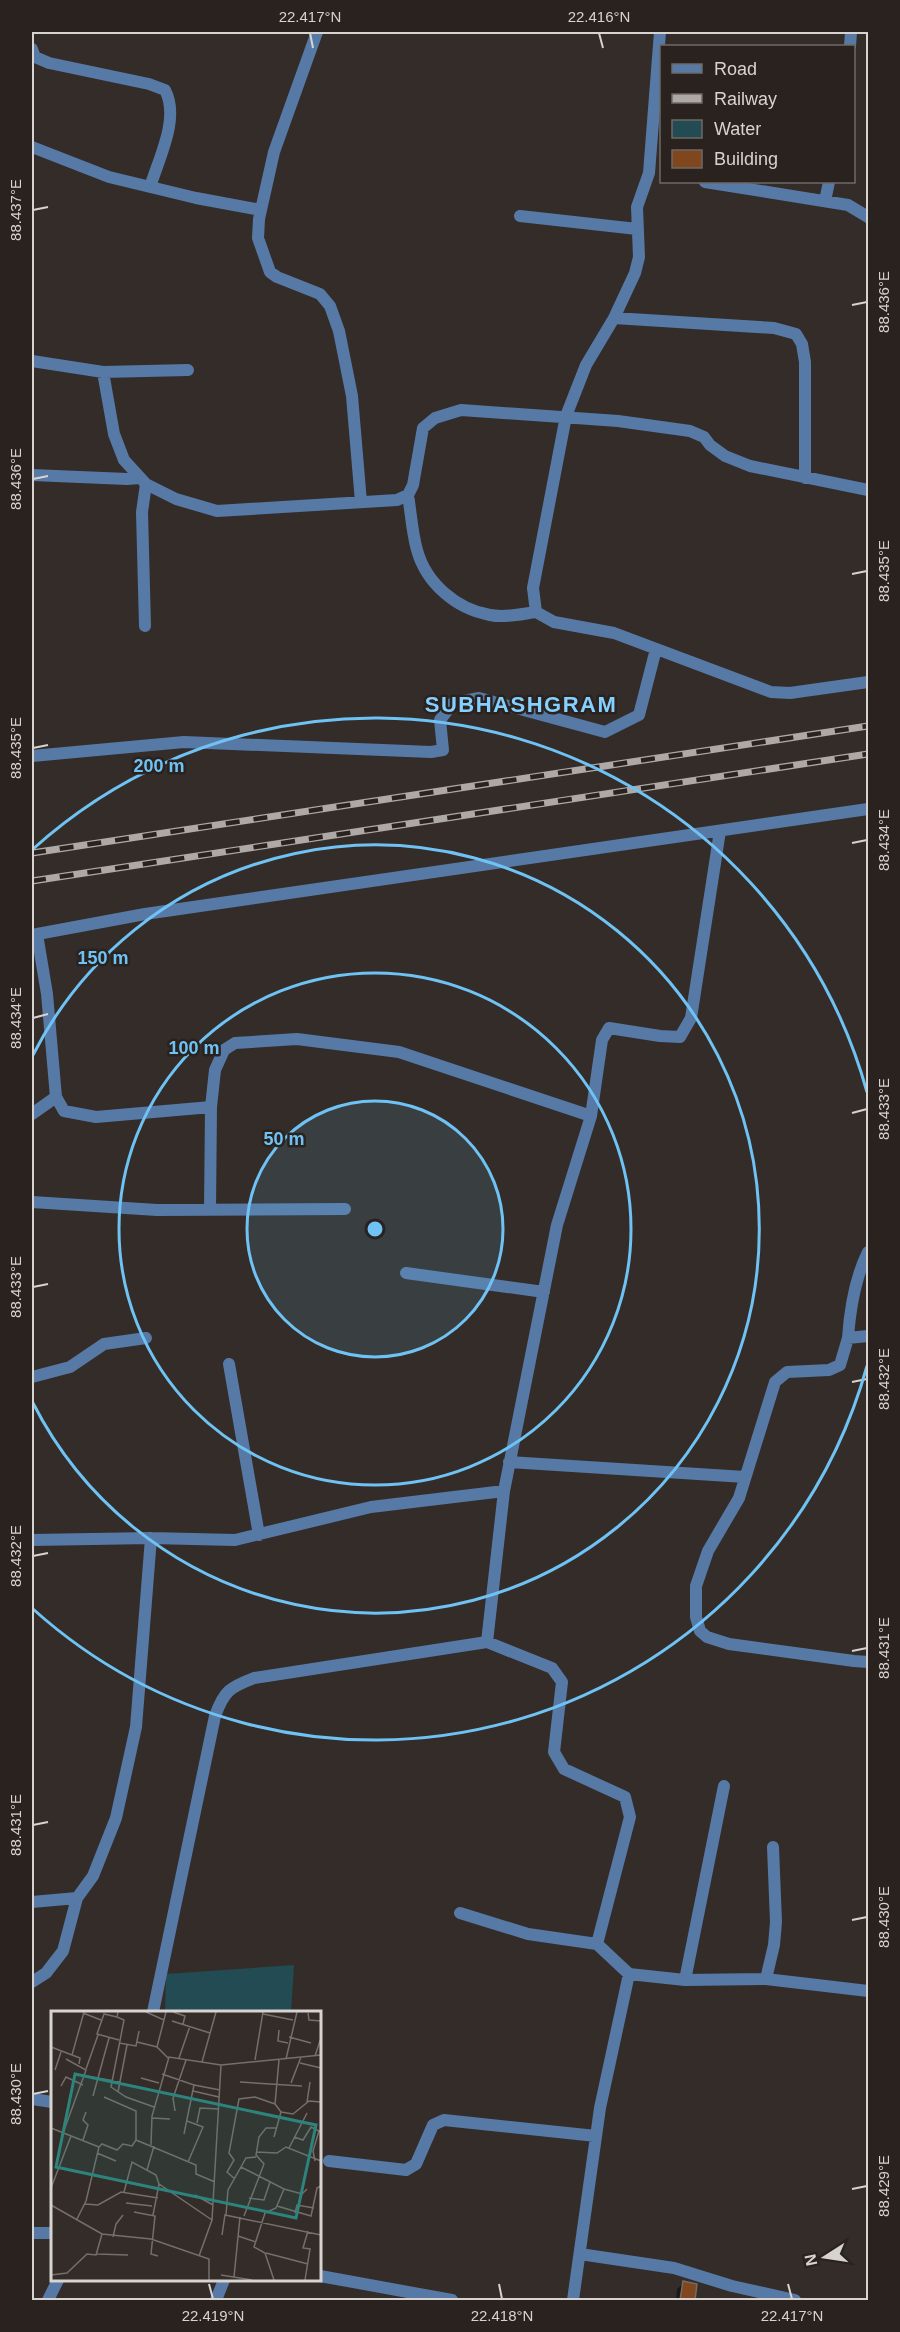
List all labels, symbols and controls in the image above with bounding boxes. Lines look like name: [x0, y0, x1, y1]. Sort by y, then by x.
text: 22.417°N: [279, 8, 341, 25]
text: 22.416°N: [568, 8, 630, 25]
legend: [660, 45, 855, 183]
text: Road: [714, 59, 757, 79]
text: Railway: [714, 89, 777, 109]
text: Water: [714, 119, 761, 139]
text: Building: [714, 149, 778, 169]
text: 88.437°E: [7, 179, 24, 241]
text: 88.436°E: [875, 271, 892, 333]
text: 88.436°E: [7, 448, 24, 510]
text: 88.435°E: [875, 540, 892, 602]
district label: SUBHASHGRAM: [425, 692, 617, 717]
text: 88.435°E: [7, 717, 24, 779]
text: 200 m: [133, 756, 185, 776]
text: 88.434°E: [875, 809, 892, 871]
text: 150 m: [77, 948, 129, 968]
text: 88.434°E: [7, 987, 24, 1049]
text: 100 m: [168, 1038, 220, 1058]
text: 88.433°E: [875, 1078, 892, 1140]
text: 50 m: [263, 1129, 305, 1149]
centre of rings: [365, 1219, 385, 1239]
text: 88.433°E: [7, 1256, 24, 1318]
text: 88.432°E: [875, 1348, 892, 1410]
text: 88.432°E: [7, 1525, 24, 1587]
text: 88.431°E: [875, 1617, 892, 1679]
text: 88.431°E: [7, 1794, 24, 1856]
text: 88.430°E: [875, 1886, 892, 1948]
inset map: [51, 2011, 321, 2281]
text: 88.430°E: [7, 2063, 24, 2125]
text: 88.429°E: [875, 2155, 892, 2217]
north arrow: [795, 2227, 855, 2287]
text: N: [801, 2253, 820, 2267]
text: 22.419°N: [182, 2307, 244, 2324]
text: 22.418°N: [471, 2307, 533, 2324]
text: 22.417°N: [761, 2307, 823, 2324]

